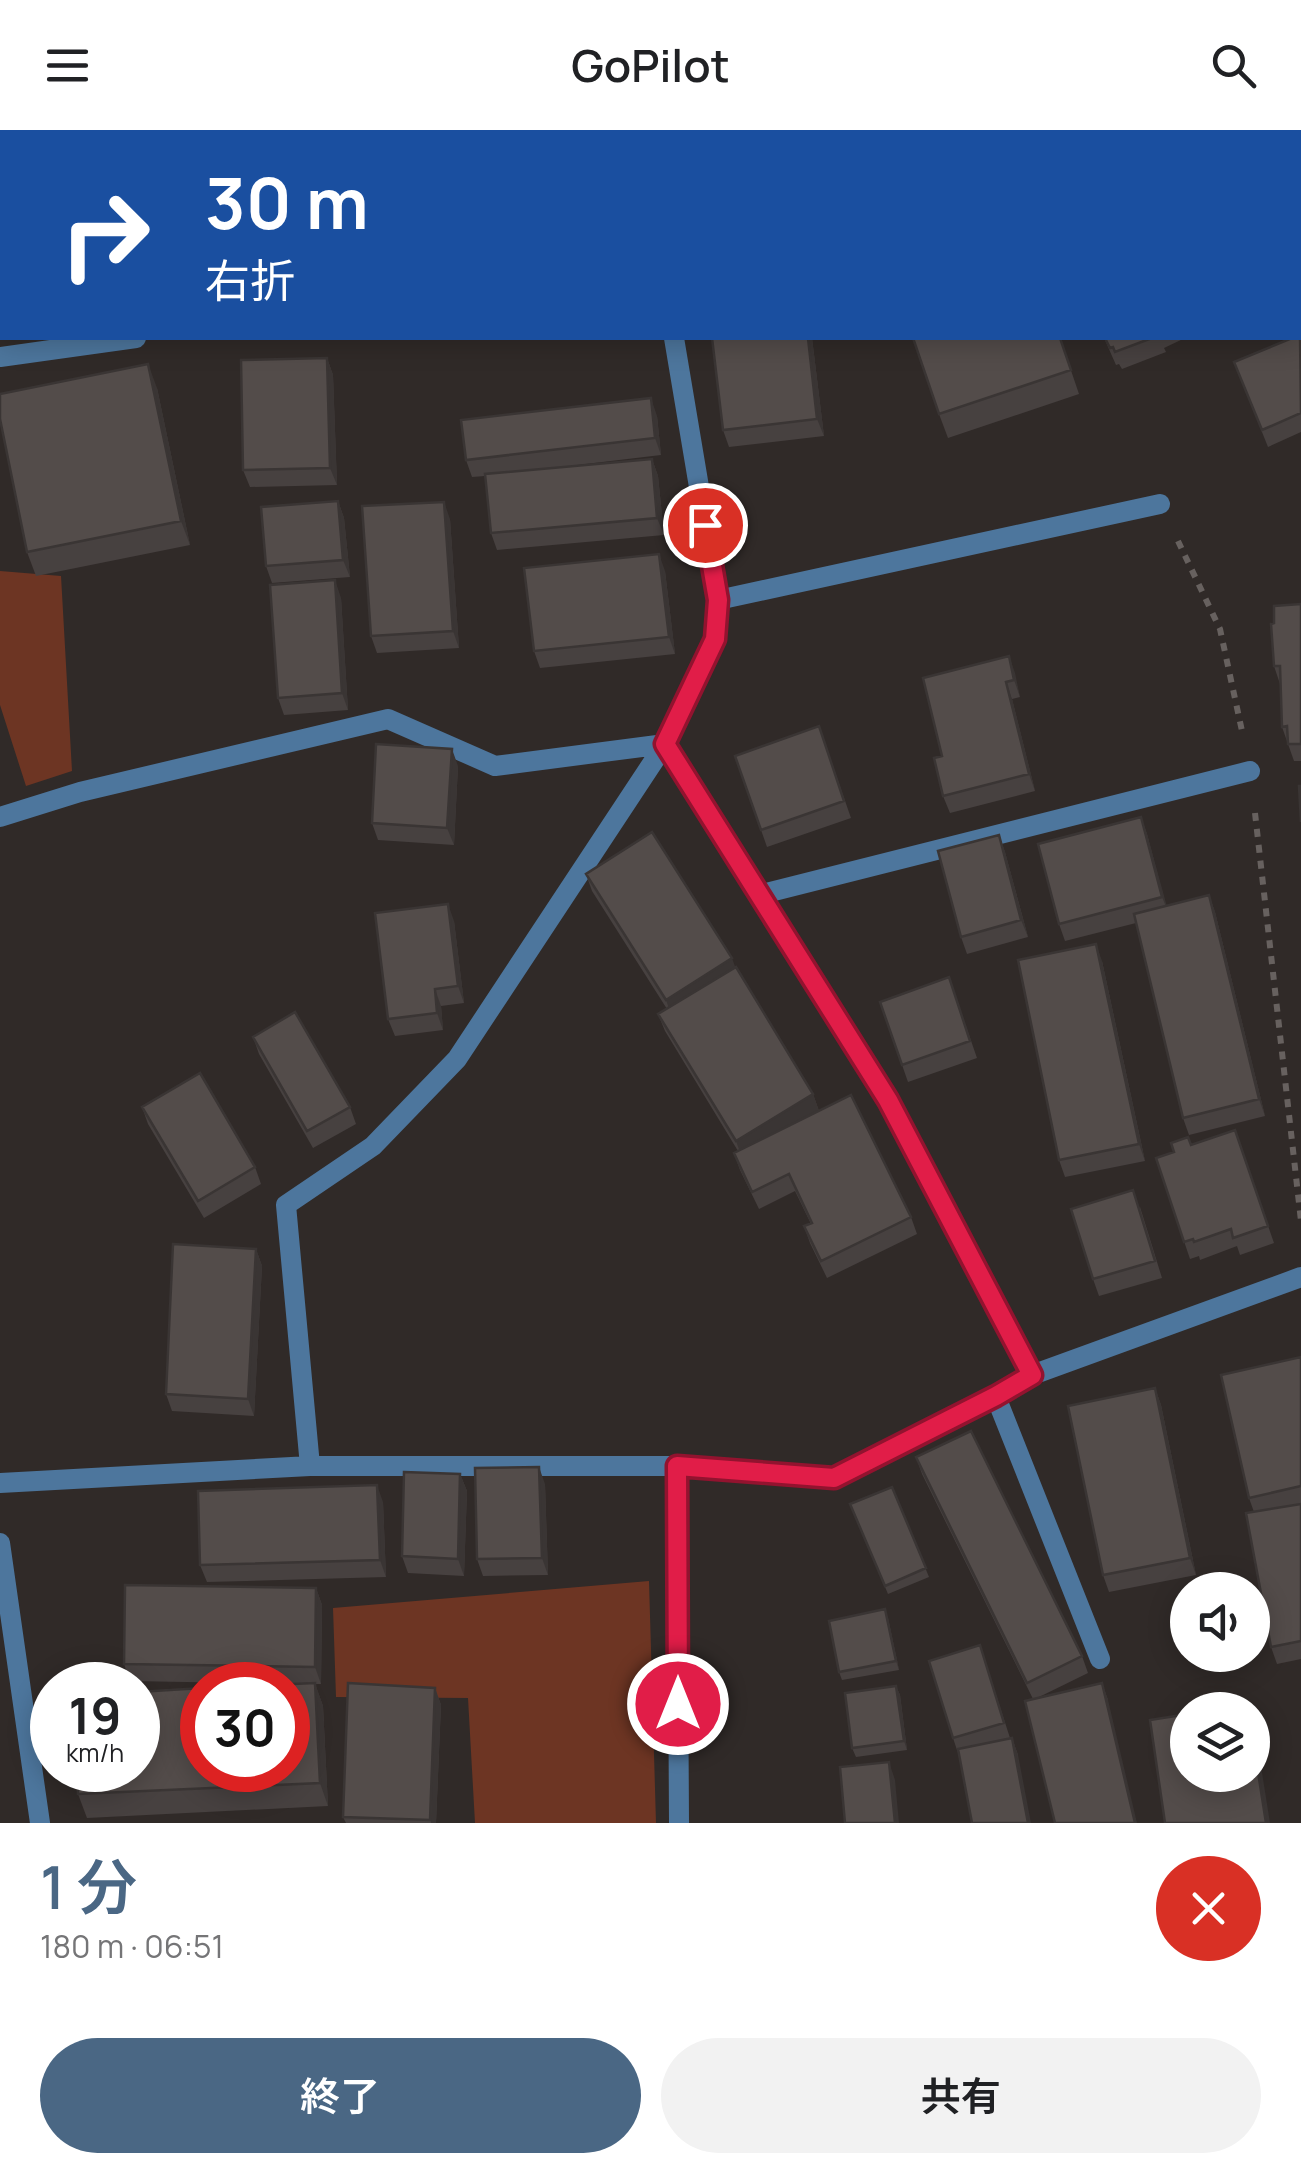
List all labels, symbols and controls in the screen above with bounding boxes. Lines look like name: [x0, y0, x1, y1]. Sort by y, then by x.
text: GoPilot: [571, 34, 730, 96]
icon: menu: [40, 38, 95, 93]
icon: search: [1206, 38, 1261, 93]
text: 30 m: [205, 154, 369, 250]
icon: right: [40, 170, 170, 300]
text: 右折: [205, 249, 295, 311]
pin: [663, 483, 748, 568]
icon: arrive: [678, 498, 733, 553]
map controls: [1170, 1572, 1270, 1792]
button: sound: [1170, 1572, 1270, 1672]
position arrow: [626, 1652, 730, 1756]
speed limit sign: 30: [180, 1662, 310, 1792]
text: 19: [69, 1681, 121, 1749]
button: layers: [1170, 1692, 1270, 1792]
text: km/h: [66, 1735, 124, 1770]
text: 1 分: [40, 1845, 137, 1927]
button: close: [1156, 1856, 1261, 1961]
text: 180 m · 06:51: [40, 1924, 224, 1968]
button: 終了: [40, 2038, 641, 2153]
button: 共有: [661, 2038, 1261, 2153]

